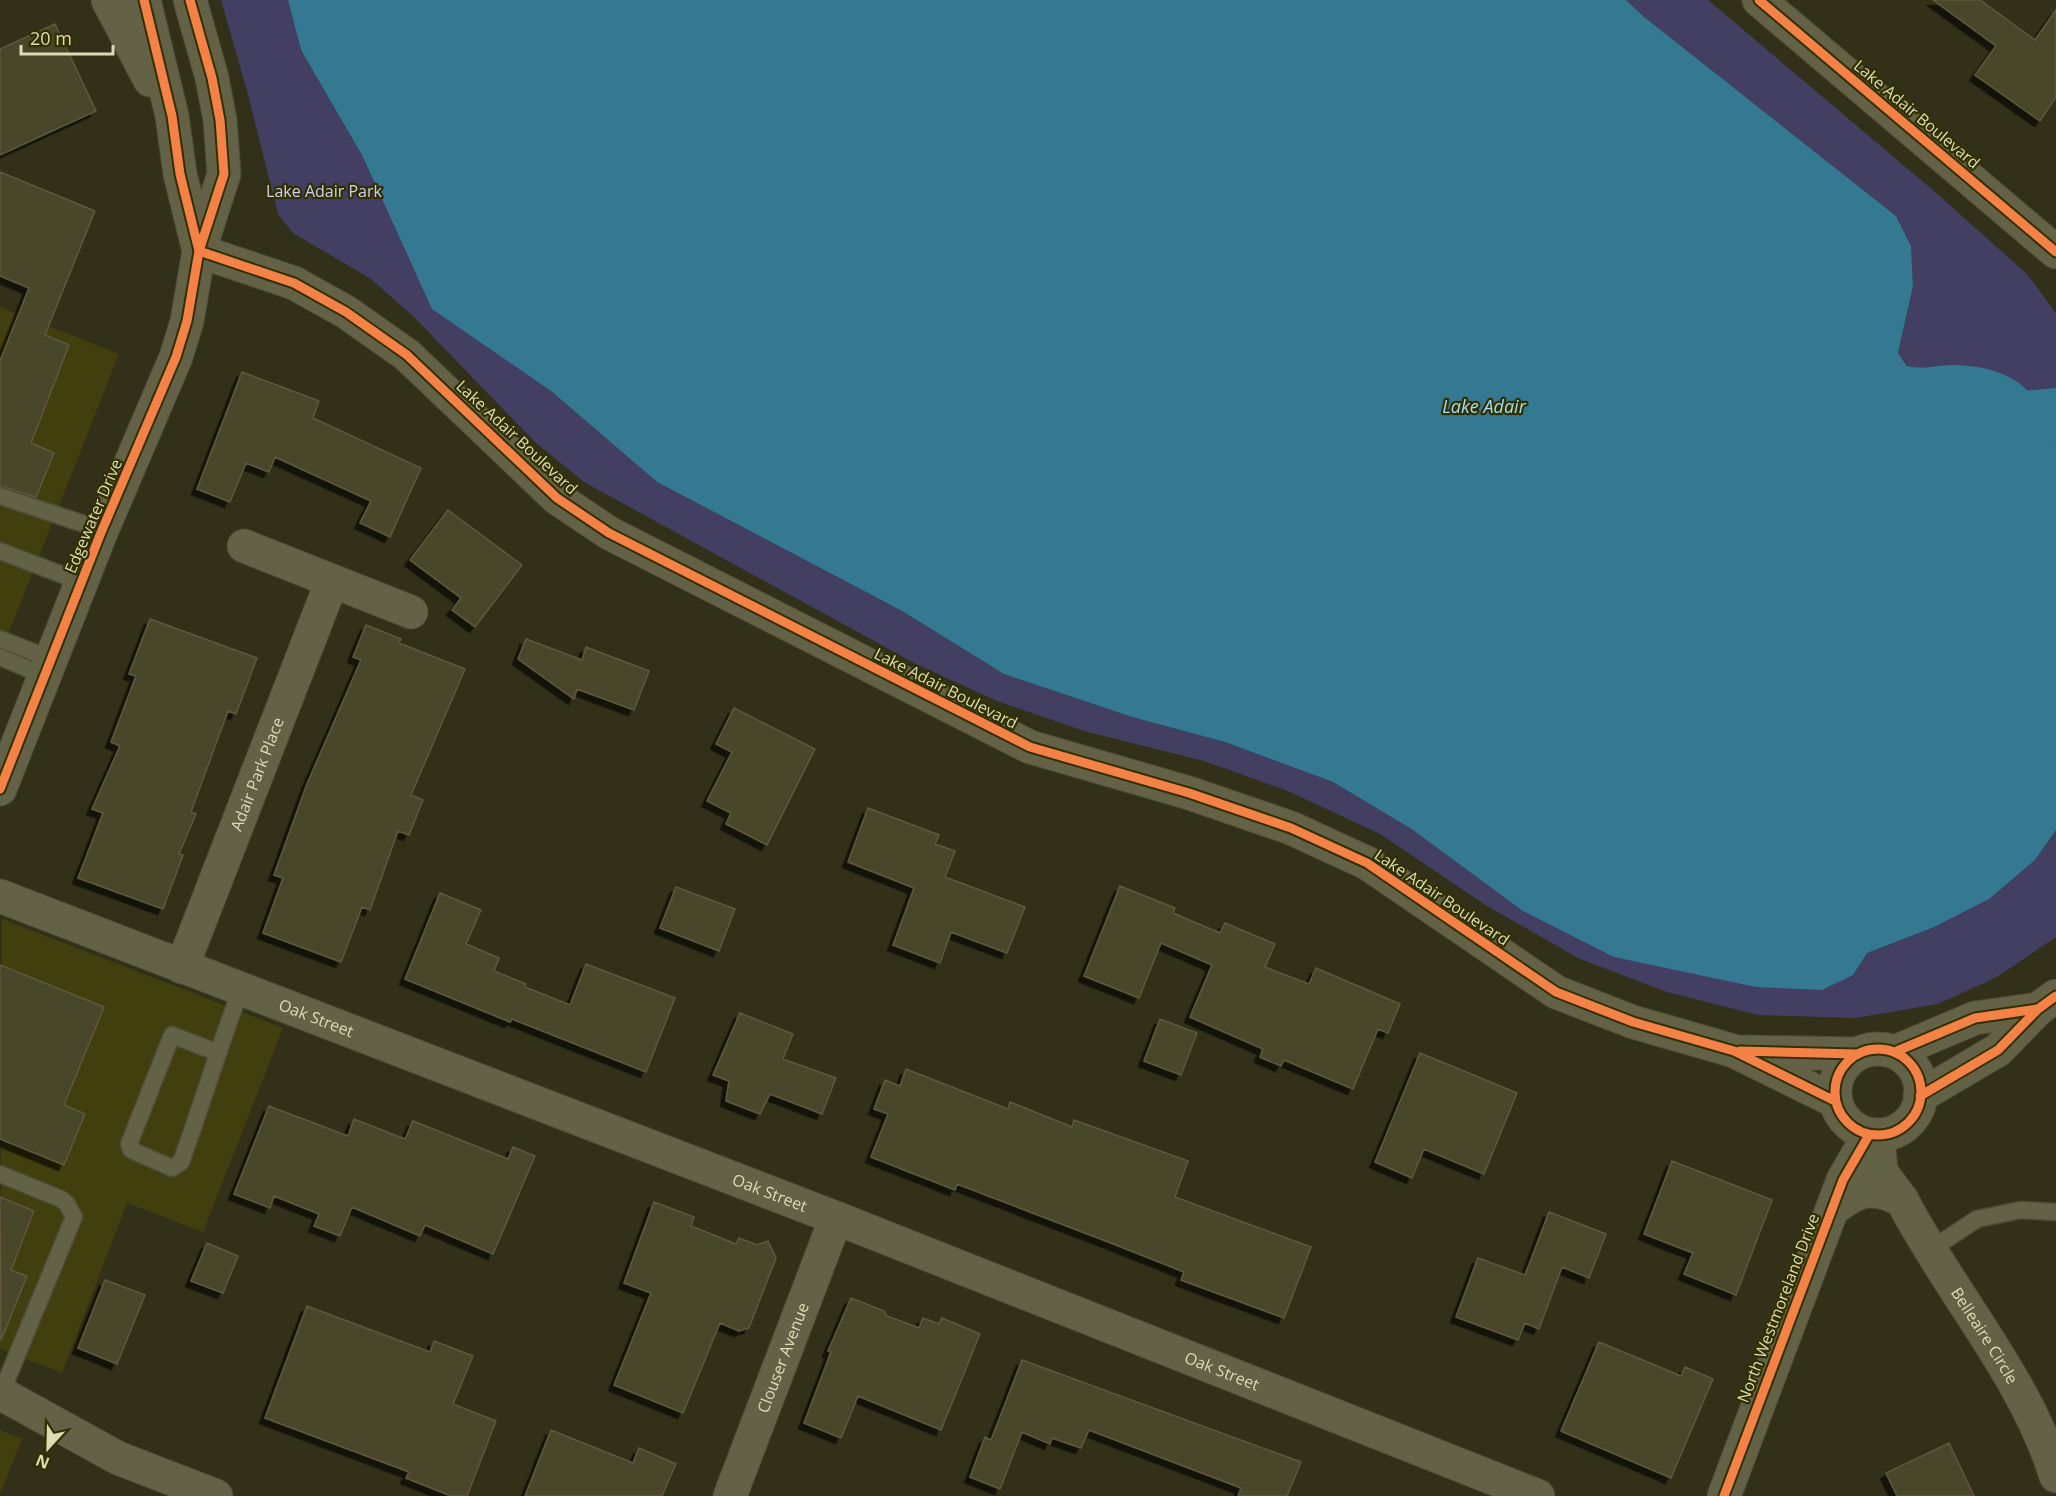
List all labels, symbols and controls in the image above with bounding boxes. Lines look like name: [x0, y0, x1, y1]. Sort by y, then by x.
scale bar: [21, 18, 112, 56]
text: 20 m: [30, 26, 72, 50]
street label: Lake Adair Boulevard: [1849, 55, 1985, 173]
park label: Lake Adair Park: [266, 180, 382, 202]
street label: Lake Adair Boulevard: [452, 375, 582, 499]
water label: Lake Adair: [1442, 394, 1527, 418]
street label: Edgewater Drive: [59, 455, 127, 577]
street label: Lake Adair Boulevard: [870, 642, 1022, 734]
street label: Adair Park Place: [225, 714, 289, 834]
street label: Lake Adair Boulevard: [1370, 844, 1514, 950]
street label: Oak Street: [276, 993, 357, 1042]
street label: Oak Street: [729, 1168, 811, 1217]
street label: North Westmoreland Drive: [1732, 1210, 1824, 1406]
street label: Belleaire Circle: [1946, 1283, 2024, 1388]
street label: Clouser Avenue: [752, 1299, 814, 1416]
street label: Oak Street: [1181, 1346, 1263, 1396]
north arrow: [18, 1418, 78, 1478]
text: N: [32, 1449, 53, 1475]

